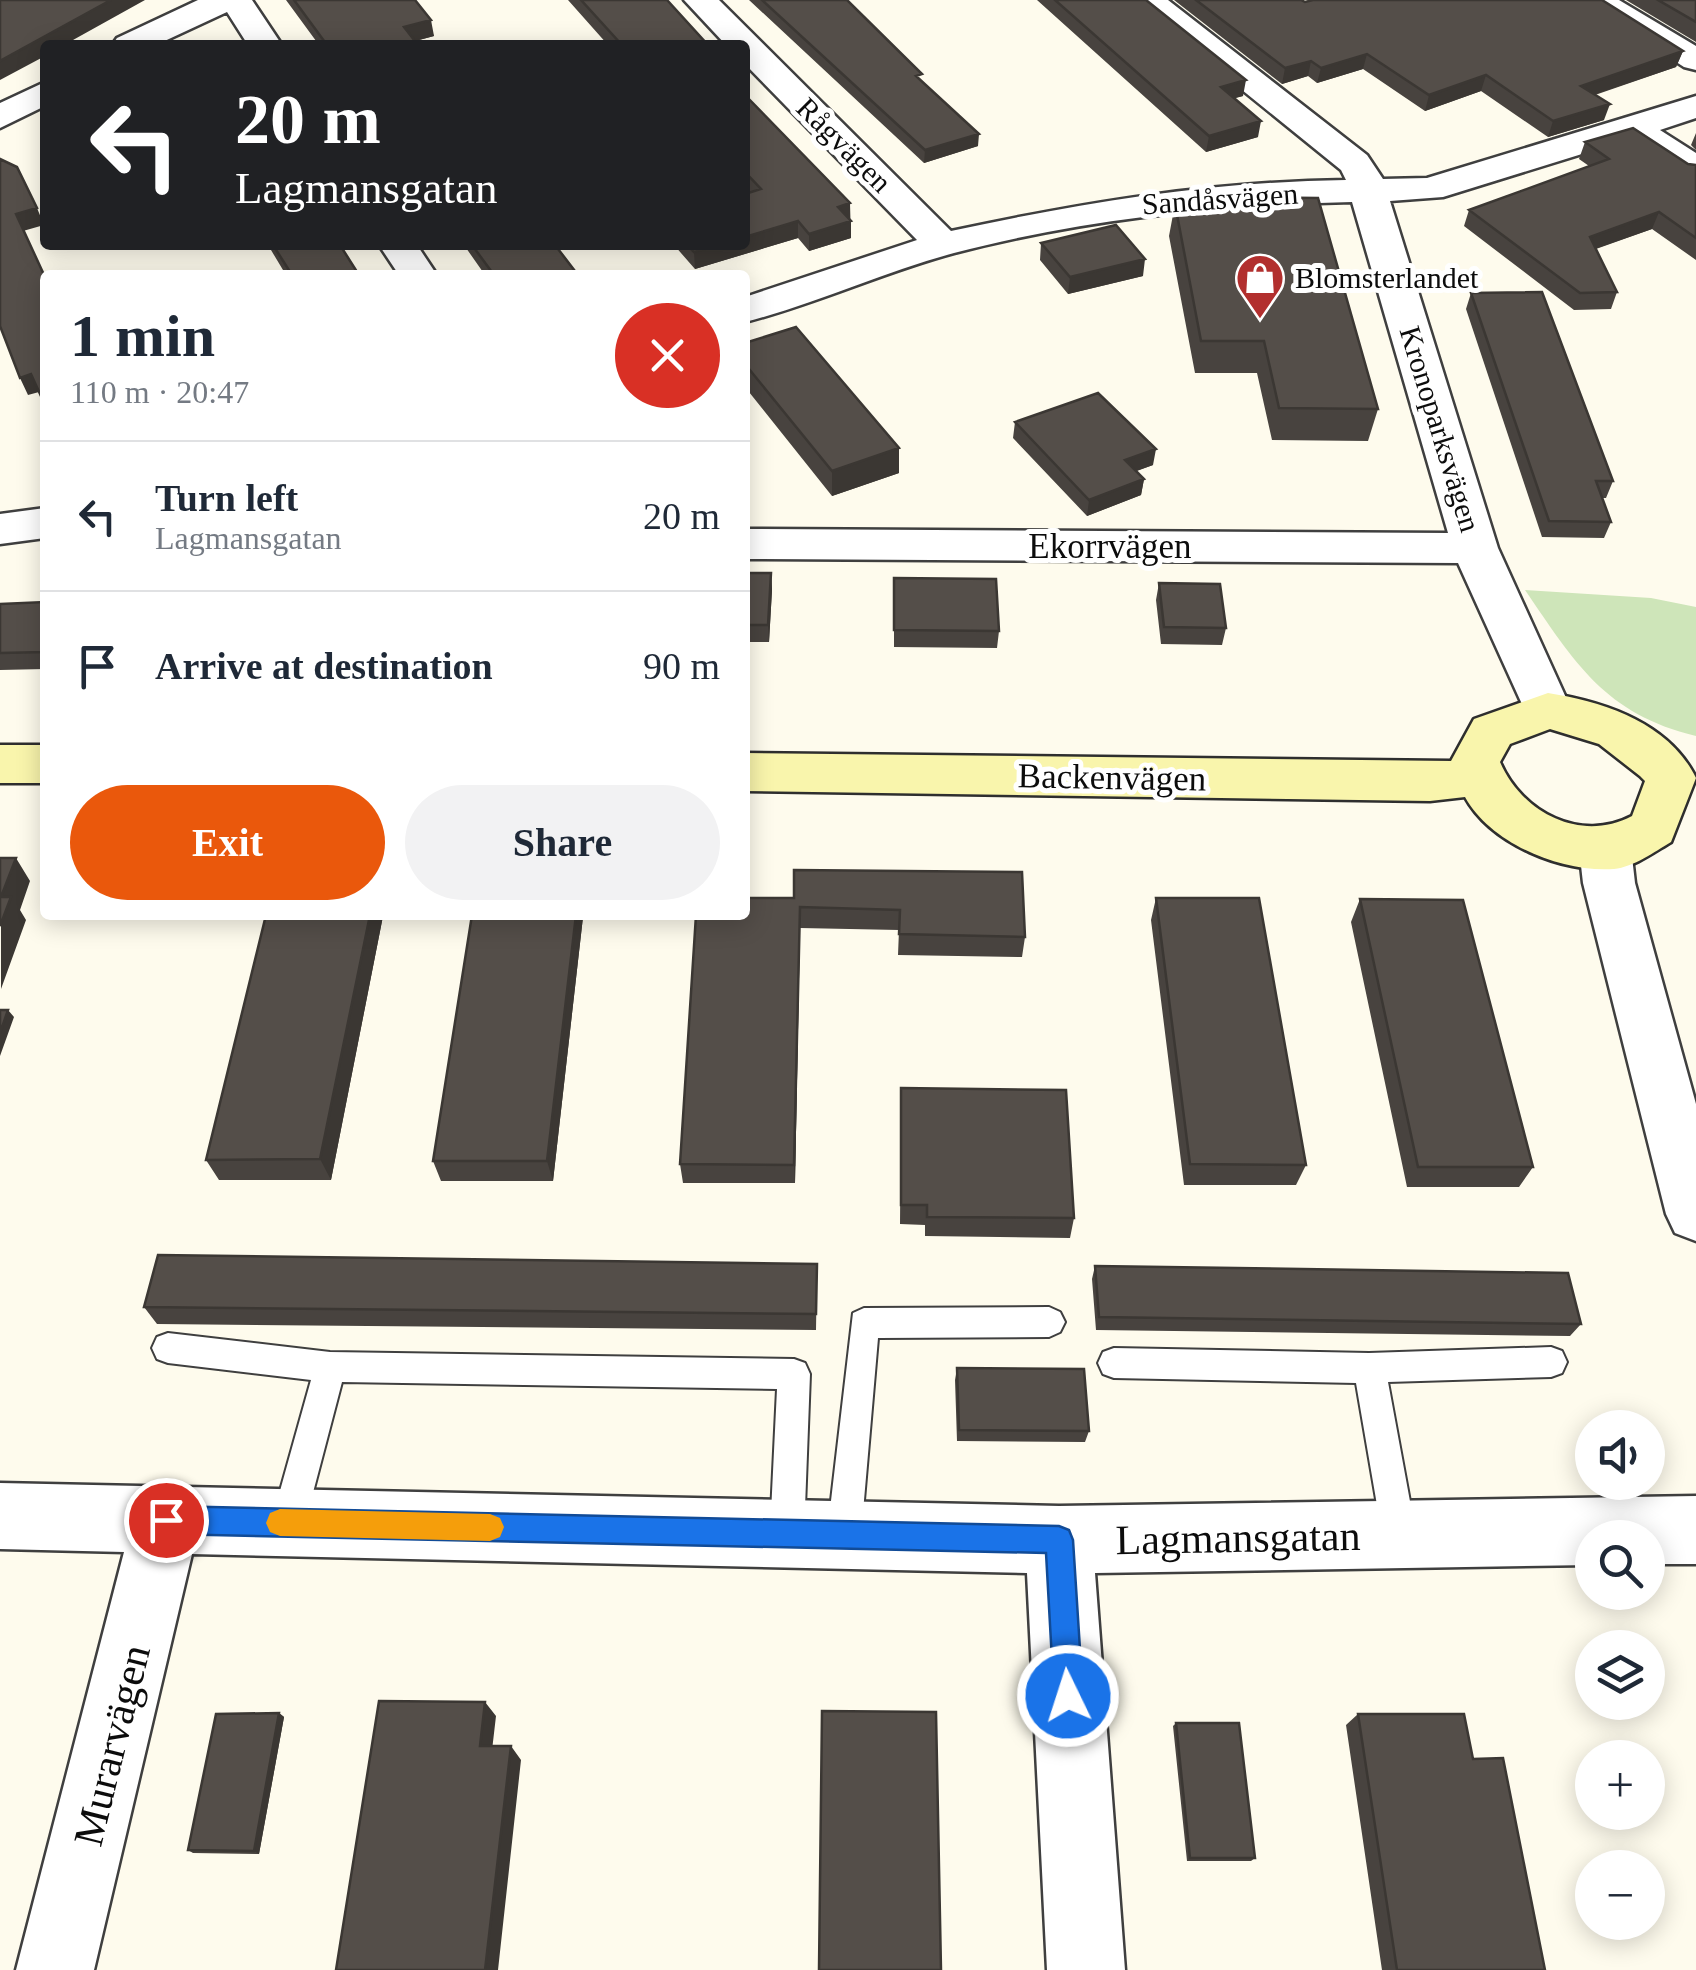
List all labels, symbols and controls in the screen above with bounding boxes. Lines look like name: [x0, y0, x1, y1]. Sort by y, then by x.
icon: left: [70, 80, 200, 210]
text: 20 m: [235, 81, 381, 158]
street label: Rågvägen: [790, 91, 898, 199]
text: Lagmansgatan: [235, 163, 497, 213]
street label: Sandåsvägen: [1141, 177, 1299, 220]
shop icon: Blomsterlandet: [1234, 252, 1286, 320]
place label: Blomsterlandet: [1295, 261, 1479, 294]
text: 1 min: [70, 303, 215, 369]
button: close: [615, 303, 720, 408]
street label: Kronoparksvägen: [1394, 322, 1487, 536]
text: 110 m · 20:47: [70, 374, 249, 410]
text: Turn left: [155, 477, 298, 519]
icon: left: [70, 489, 125, 544]
text: 20 m: [643, 495, 720, 537]
text: Lagmansgatan: [155, 520, 342, 556]
street label: Ekorrvägen: [1028, 527, 1192, 566]
icon: arrive: [70, 639, 125, 694]
text: Arrive at destination: [155, 645, 493, 687]
text: 90 m: [643, 645, 720, 687]
street label: Backenvägen: [1017, 756, 1207, 799]
button: Exit: [70, 785, 385, 900]
button: Share: [405, 785, 720, 900]
map controls: [1575, 1410, 1665, 1940]
button: sound: [1575, 1410, 1665, 1500]
pin: [124, 1478, 209, 1563]
icon: arrive: [139, 1493, 194, 1548]
street label: Lagmansgatan: [1115, 1513, 1361, 1563]
button: search: [1575, 1520, 1665, 1610]
button: layers: [1575, 1630, 1665, 1720]
street label: Murarvägen: [65, 1640, 159, 1850]
position arrow: [1016, 1644, 1120, 1748]
button: +: [1575, 1740, 1665, 1830]
button: −: [1575, 1850, 1665, 1940]

